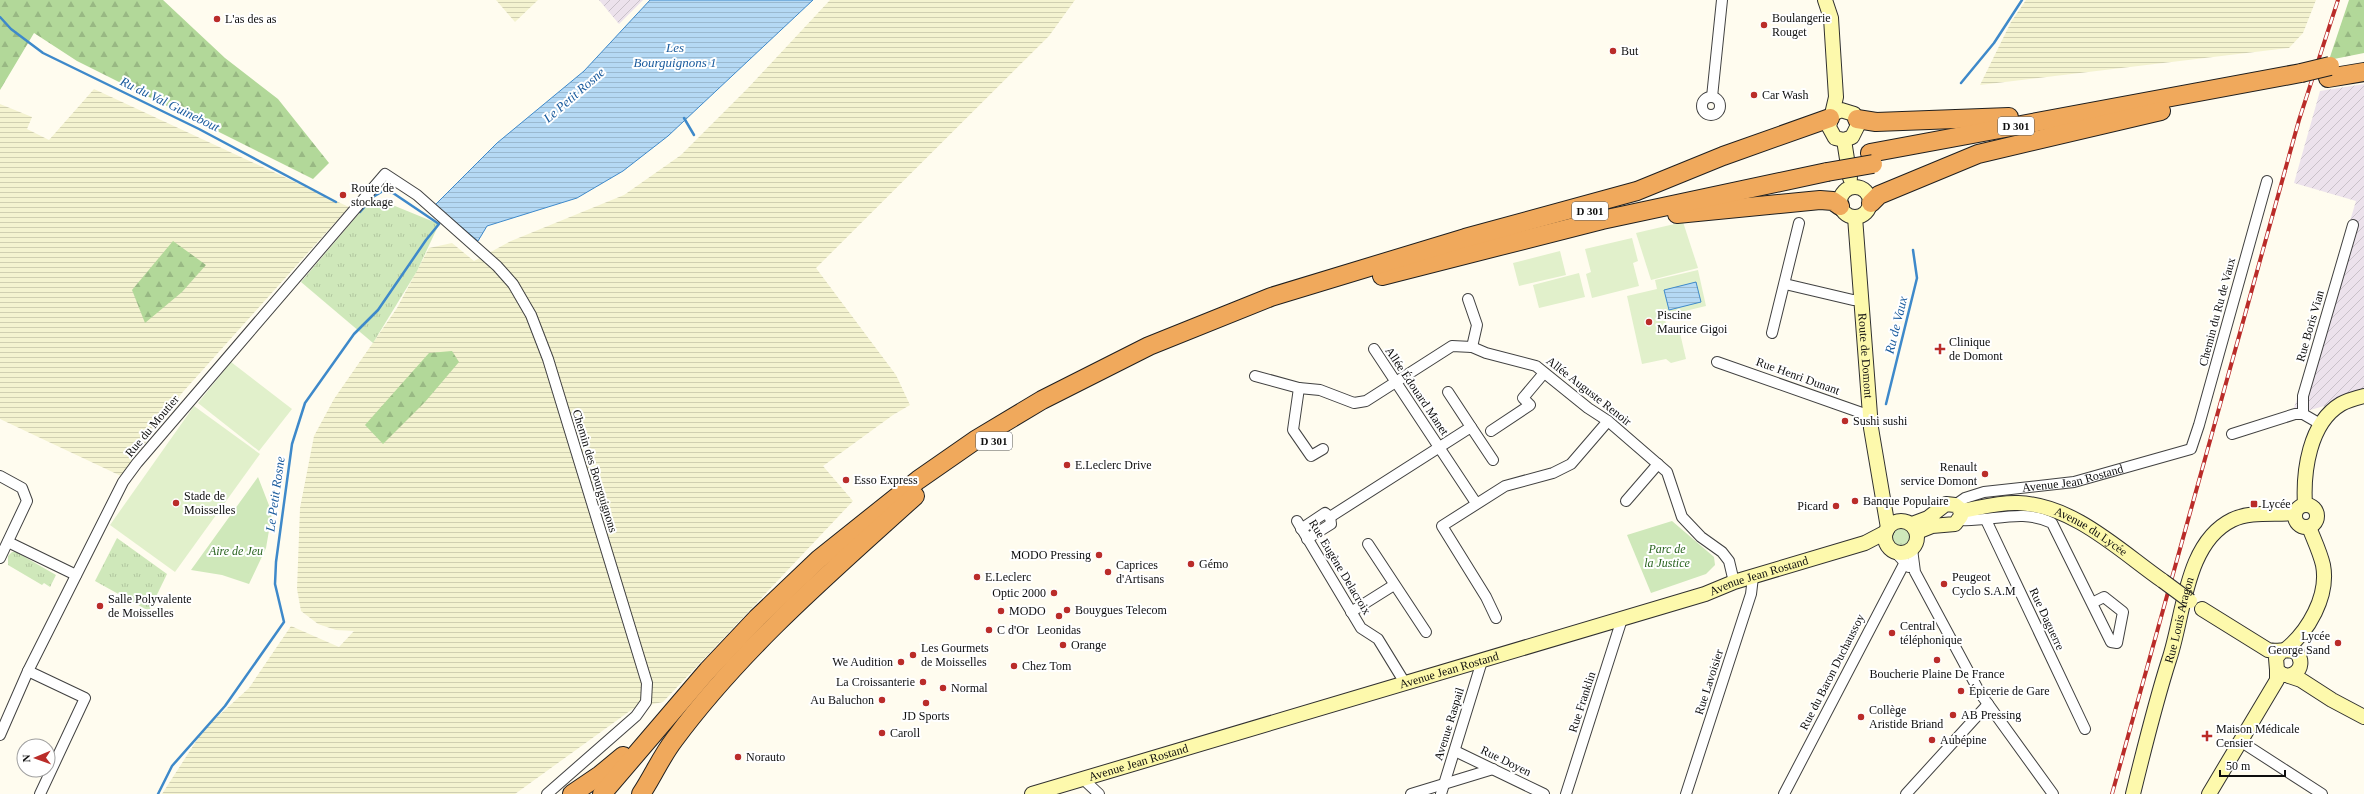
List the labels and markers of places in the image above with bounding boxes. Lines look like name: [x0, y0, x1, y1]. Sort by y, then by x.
place label: Boulangerie Rouget: [1772, 11, 1831, 39]
place label: L'as des as: [225, 12, 277, 26]
marker: L'as des as: [212, 14, 222, 24]
marker: Boulangerie Rouget: [1759, 20, 1769, 30]
place label: But: [1621, 44, 1639, 58]
marker: But: [1608, 46, 1618, 56]
place label: Car Wash: [1762, 88, 1808, 102]
marker: Car Wash: [1749, 90, 1759, 100]
place label: Route de stockage: [351, 181, 394, 209]
marker: Route de stockage: [338, 190, 348, 200]
place label: Piscine Maurice Gigoi: [1657, 308, 1728, 336]
marker: Piscine Maurice Gigoi: [1644, 317, 1654, 327]
place label: Clinique de Domont: [1949, 335, 2003, 363]
marker: Clinique de Domont: [1934, 343, 1946, 355]
place label: Sushi sushi: [1853, 414, 1908, 428]
marker: Sushi sushi: [1840, 416, 1850, 426]
place label: E.Leclerc Drive: [1075, 458, 1152, 472]
marker: E.Leclerc Drive: [1062, 460, 1072, 470]
place label: Renault service Domont: [1901, 460, 1978, 488]
marker: Renault service Domont: [1980, 469, 1990, 479]
place label: Esso Express: [854, 473, 918, 487]
marker: Esso Express: [841, 475, 851, 485]
place label: Stade de Moisselles: [184, 489, 236, 517]
place label: Banque Populaire: [1863, 494, 1949, 508]
marker: Banque Populaire: [1850, 496, 1860, 506]
place label: Lycée: [2262, 497, 2291, 511]
marker: Stade de Moisselles: [171, 498, 181, 508]
place label: Picard: [1797, 499, 1828, 513]
marker: Lycée: [2249, 499, 2259, 509]
marker: Picard: [1831, 501, 1841, 511]
place label: MODO Pressing: [1011, 548, 1091, 562]
marker: MODO Pressing: [1094, 550, 1104, 560]
place label: Gémo: [1199, 557, 1228, 571]
place label: Caprices d'Artisans: [1116, 558, 1164, 586]
marker: Gémo: [1186, 559, 1196, 569]
marker: Caprices d'Artisans: [1103, 567, 1113, 577]
place label: E.Leclerc: [985, 570, 1031, 584]
place label: Peugeot Cyclo S.A.M: [1952, 570, 2016, 598]
marker: E.Leclerc: [972, 572, 982, 582]
marker: Peugeot Cyclo S.A.M: [1939, 579, 1949, 589]
place label: Optic 2000: [992, 586, 1046, 600]
marker: Optic 2000: [1049, 588, 1059, 598]
place label: Salle Polyvalente de Moisselles: [108, 592, 192, 620]
marker: Salle Polyvalente de Moisselles: [95, 601, 105, 611]
place label: Bouygues Telecom: [1075, 603, 1168, 617]
place label: MODO: [1009, 604, 1046, 618]
marker: Bouygues Telecom: [1062, 605, 1072, 615]
marker: MODO: [996, 606, 1006, 616]
marker: Leonidas: [1054, 611, 1064, 621]
place label: Central téléphonique: [1900, 619, 1962, 647]
place label: C d'Or: [997, 623, 1029, 637]
place label: Leonidas: [1037, 623, 1081, 637]
marker: C d'Or: [984, 625, 994, 635]
marker: Central téléphonique: [1887, 628, 1897, 638]
place label: Lycée George Sand: [2268, 629, 2330, 657]
place label: Orange: [1071, 638, 1106, 652]
marker: Lycée George Sand: [2333, 638, 2343, 648]
marker: Orange: [1058, 640, 1068, 650]
place label: Les Gourmets de Moisselles: [921, 641, 989, 669]
marker: Les Gourmets de Moisselles: [908, 650, 918, 660]
place label: We Audition: [832, 655, 893, 669]
marker: Boucherie Plaine De France: [1932, 655, 1942, 665]
marker: We Audition: [896, 657, 906, 667]
place label: Chez Tom: [1022, 659, 1072, 673]
marker: Chez Tom: [1009, 661, 1019, 671]
place label: Boucherie Plaine De France: [1870, 667, 2004, 681]
place label: La Croissanterie: [836, 675, 915, 689]
marker: La Croissanterie: [918, 677, 928, 687]
place label: Normal: [951, 681, 988, 695]
marker: Normal: [938, 683, 948, 693]
place label: Épicerie de Gare: [1969, 684, 2050, 698]
marker: Épicerie de Gare: [1956, 686, 1966, 696]
place label: Au Baluchon: [810, 693, 874, 707]
marker: Au Baluchon: [877, 695, 887, 705]
marker: JD Sports: [921, 698, 931, 708]
place label: Collège Aristide Briand: [1869, 703, 1943, 731]
place label: AB Pressing: [1961, 708, 2021, 722]
place label: JD Sports: [902, 709, 950, 723]
marker: AB Pressing: [1948, 710, 1958, 720]
marker: Collège Aristide Briand: [1856, 712, 1866, 722]
place label: Maison Médicale Censier: [2216, 722, 2300, 750]
place label: Caroll: [890, 726, 921, 740]
marker: Caroll: [877, 728, 887, 738]
marker: Maison Médicale Censier: [2201, 730, 2213, 742]
place label: Aubépine: [1940, 733, 1987, 747]
marker: Aubépine: [1927, 735, 1937, 745]
place label: Norauto: [746, 750, 785, 764]
marker: Norauto: [733, 752, 743, 762]

